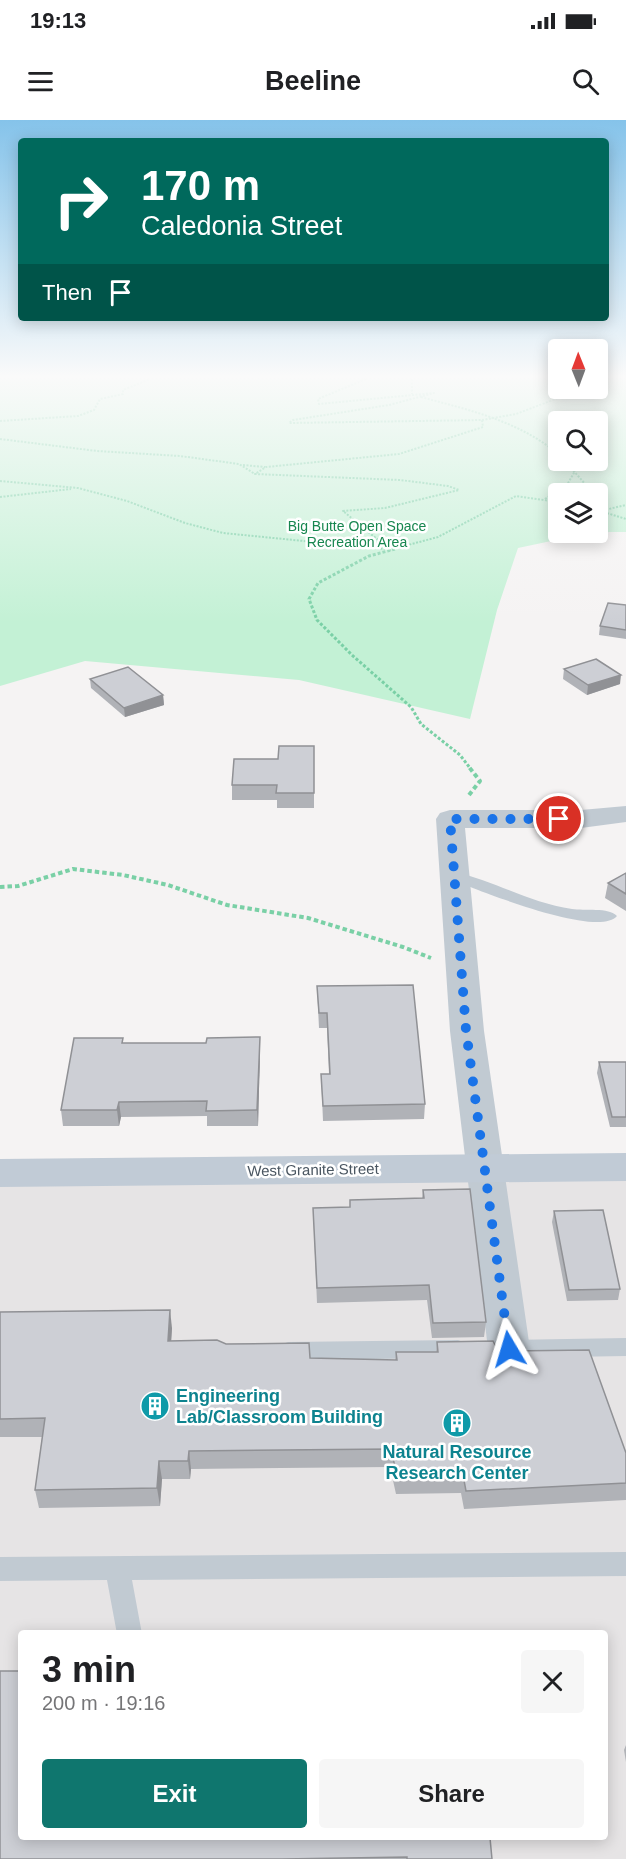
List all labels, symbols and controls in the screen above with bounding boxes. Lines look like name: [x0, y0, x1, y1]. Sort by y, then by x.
text: 19:13: [30, 8, 86, 33]
icon: menu: [24, 65, 57, 98]
icon: search: [569, 65, 602, 98]
text: Beeline: [265, 66, 361, 96]
icon: right: [42, 162, 120, 240]
text: 170 m: [141, 162, 260, 209]
text: Caledonia Street: [141, 211, 342, 241]
icon: arrive: [104, 276, 137, 309]
text: Then: [42, 280, 92, 305]
north arrow: [548, 339, 608, 399]
map controls: [548, 339, 608, 543]
button: search: [548, 411, 608, 471]
button: layers: [548, 483, 608, 543]
park label: Big Butte Open Space Recreation Area: [288, 518, 426, 550]
pin: [533, 793, 584, 844]
icon: arrive: [542, 802, 575, 835]
street label: West Granite Street: [247, 1160, 380, 1179]
position arrow: [477, 1317, 541, 1381]
place label: Engineering Lab/Classroom Building: [176, 1386, 383, 1427]
building icon: Engineering Lab/Classroom Building: [139, 1390, 171, 1422]
building icon: Natural Resource Research Center: [441, 1407, 473, 1439]
place label: Natural Resource Research Center: [382, 1442, 532, 1483]
text: 3 min: [42, 1649, 136, 1690]
button: close: [521, 1650, 584, 1713]
text: 200 m · 19:16: [42, 1692, 165, 1714]
button: Exit: [42, 1759, 307, 1828]
button: Share: [319, 1759, 584, 1828]

